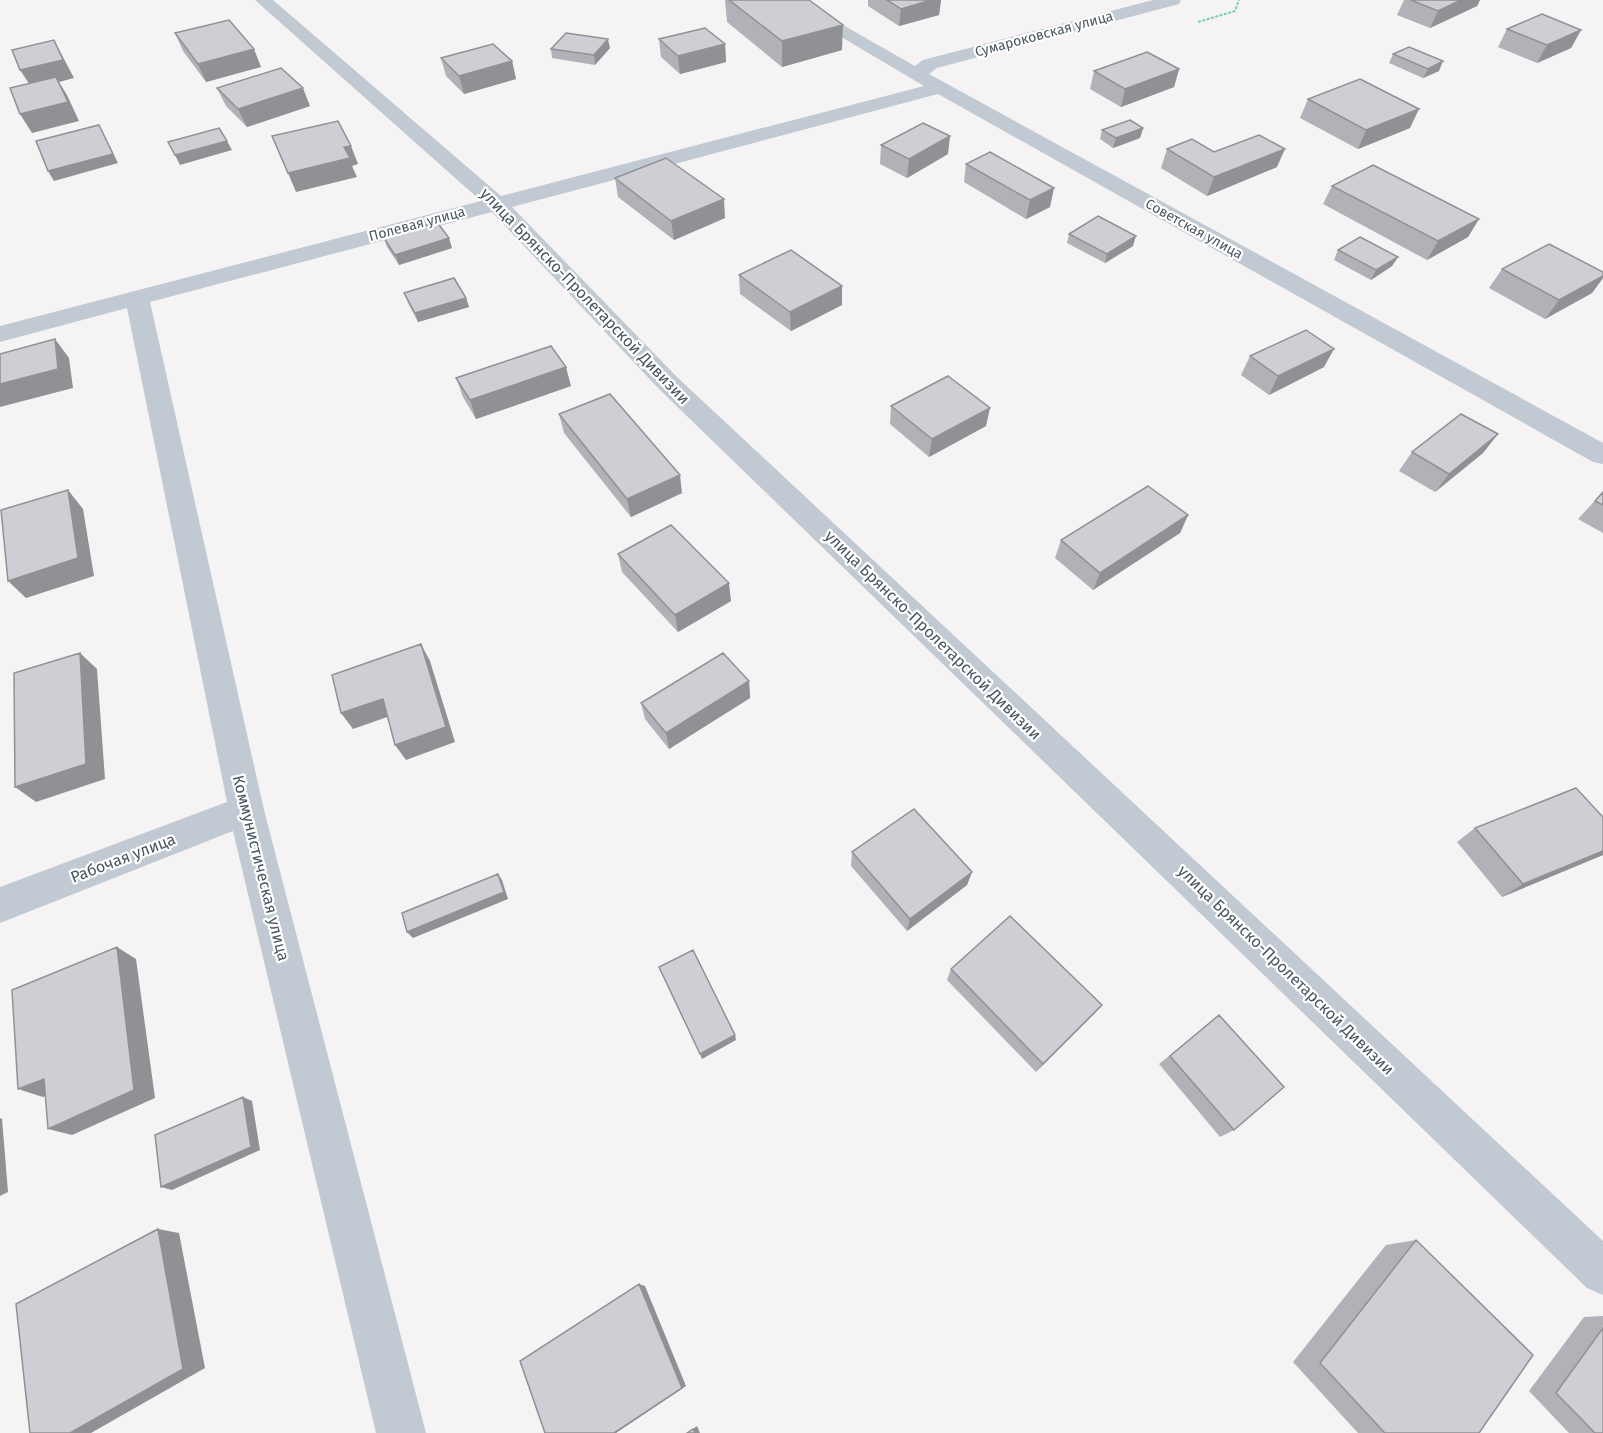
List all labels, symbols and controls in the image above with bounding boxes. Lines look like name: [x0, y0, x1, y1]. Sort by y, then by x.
street label: Сумароковская улица: [973, 7, 1115, 61]
street label: улица Брянско-Пролетарской Дивизии: [476, 184, 694, 408]
street label: Советская улица: [1142, 195, 1246, 263]
street label: Полевая улица: [367, 203, 467, 245]
street label: улица Брянско-Пролетарской Дивизии: [821, 526, 1045, 744]
street label: Коммунистическая улица: [229, 773, 293, 963]
street label: Рабочая улица: [68, 829, 178, 887]
street label: улица Брянско-Пролетарской Дивизии: [1174, 861, 1398, 1079]

